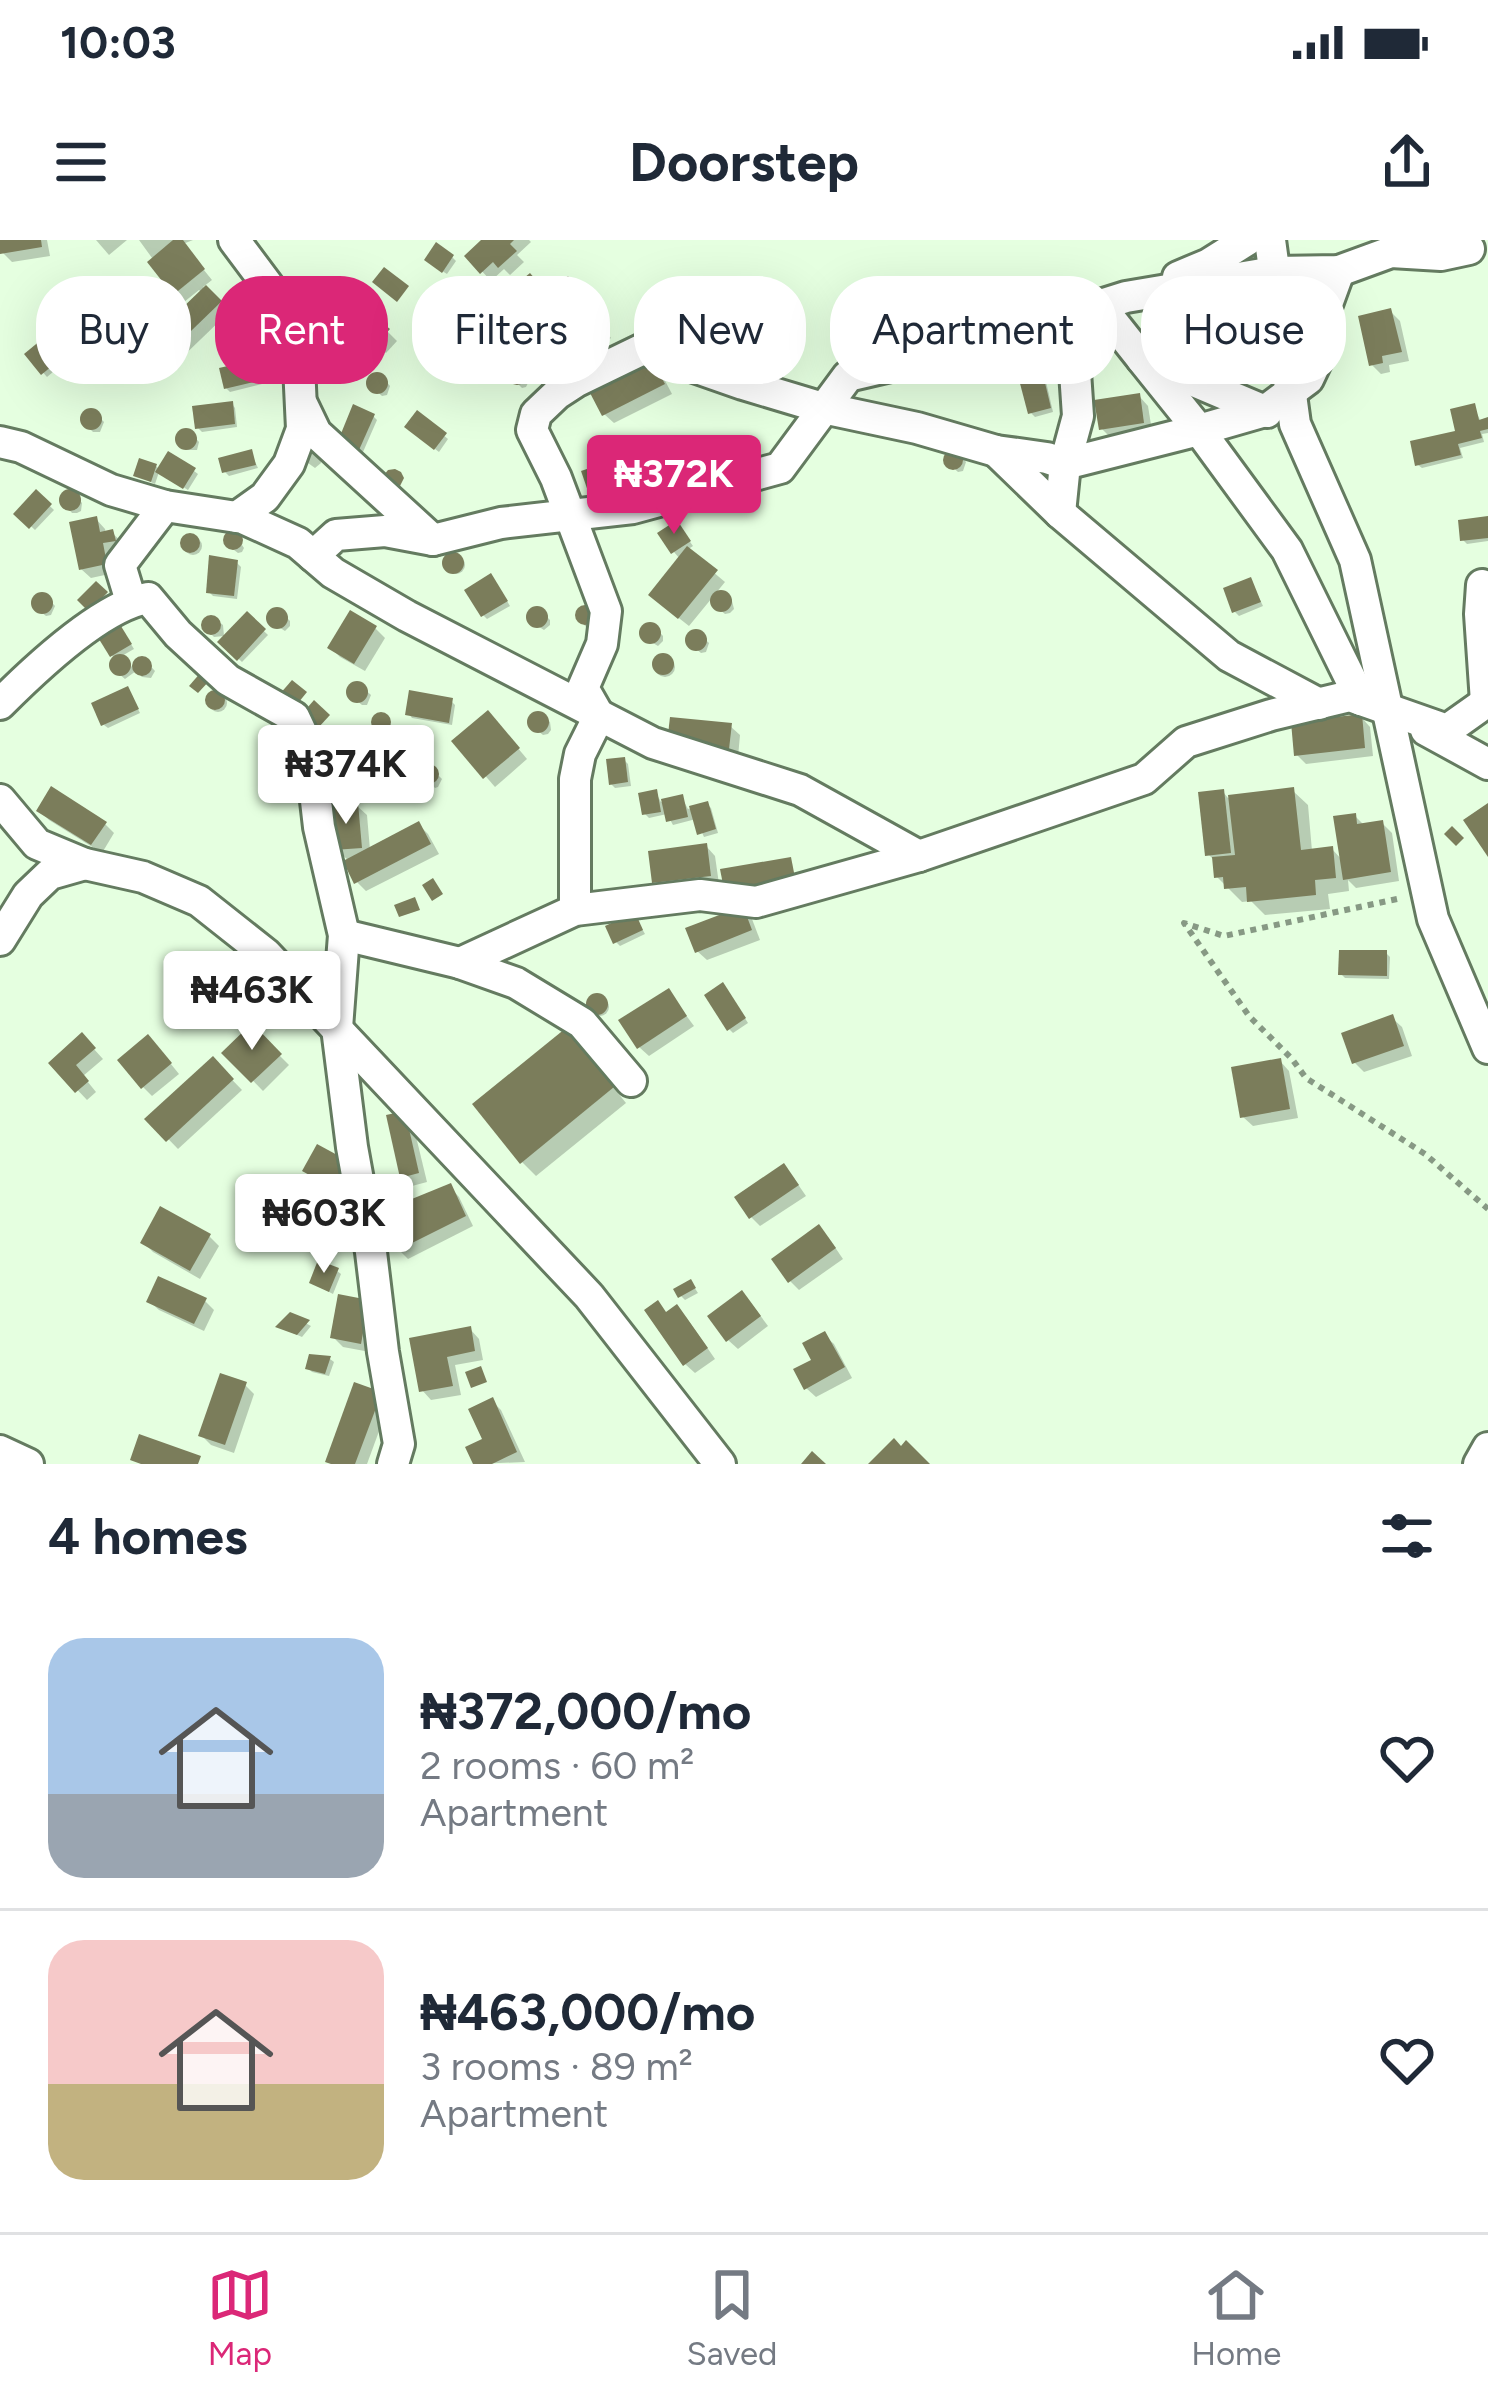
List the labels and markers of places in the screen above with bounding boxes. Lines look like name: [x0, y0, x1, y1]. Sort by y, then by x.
pin: ₦372K: [590, 435, 758, 537]
pin: ₦374K: [262, 725, 430, 827]
pin: ₦463K: [168, 951, 336, 1053]
pin: ₦603K: [240, 1174, 408, 1276]

